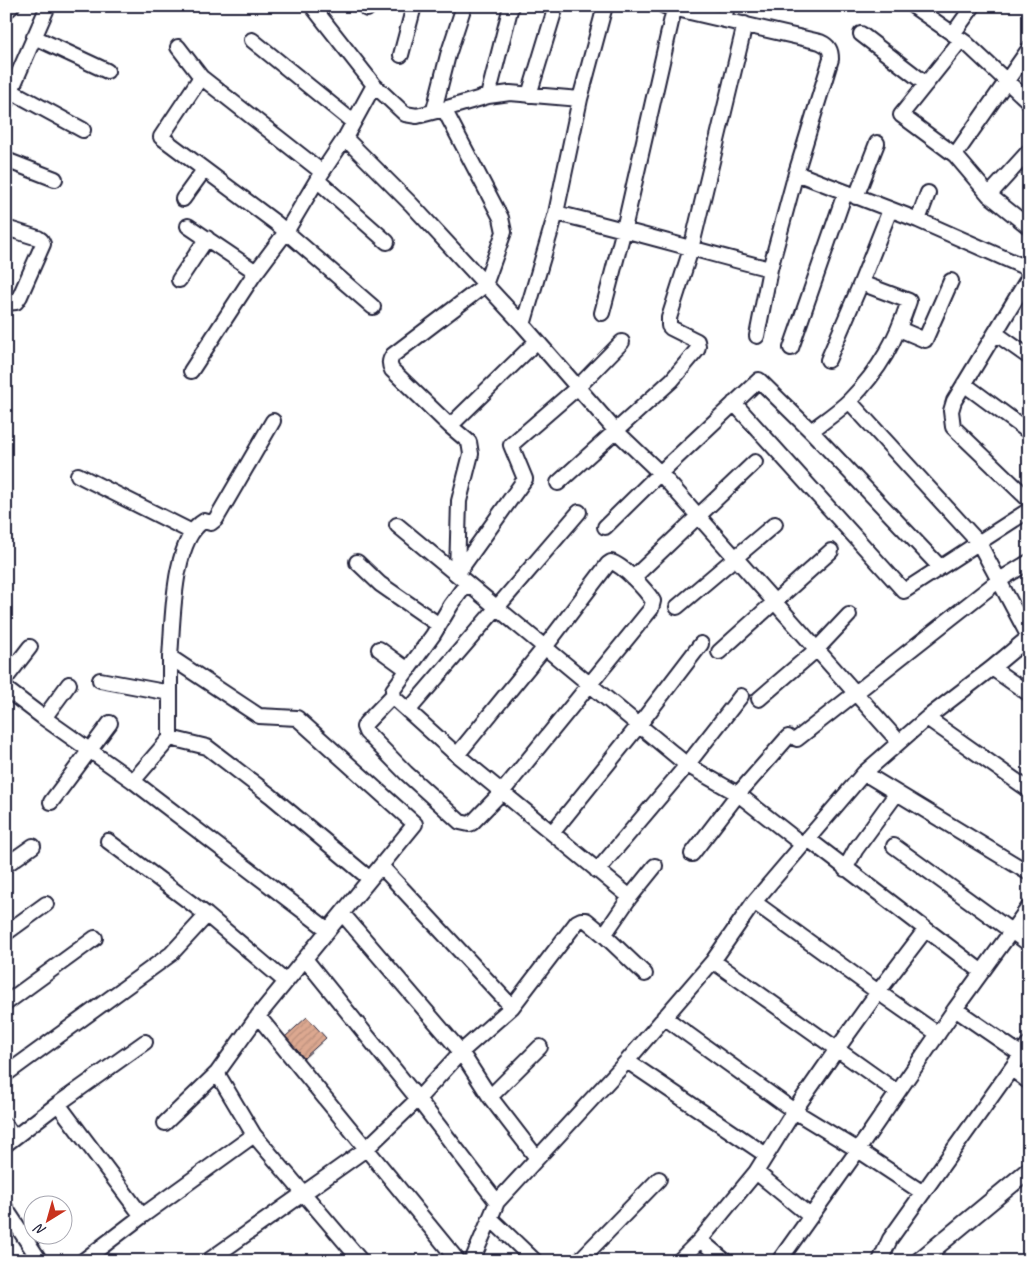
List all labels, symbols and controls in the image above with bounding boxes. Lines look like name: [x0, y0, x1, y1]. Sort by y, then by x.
north arrow: [22, 1194, 72, 1244]
text: N: [30, 1219, 49, 1239]

